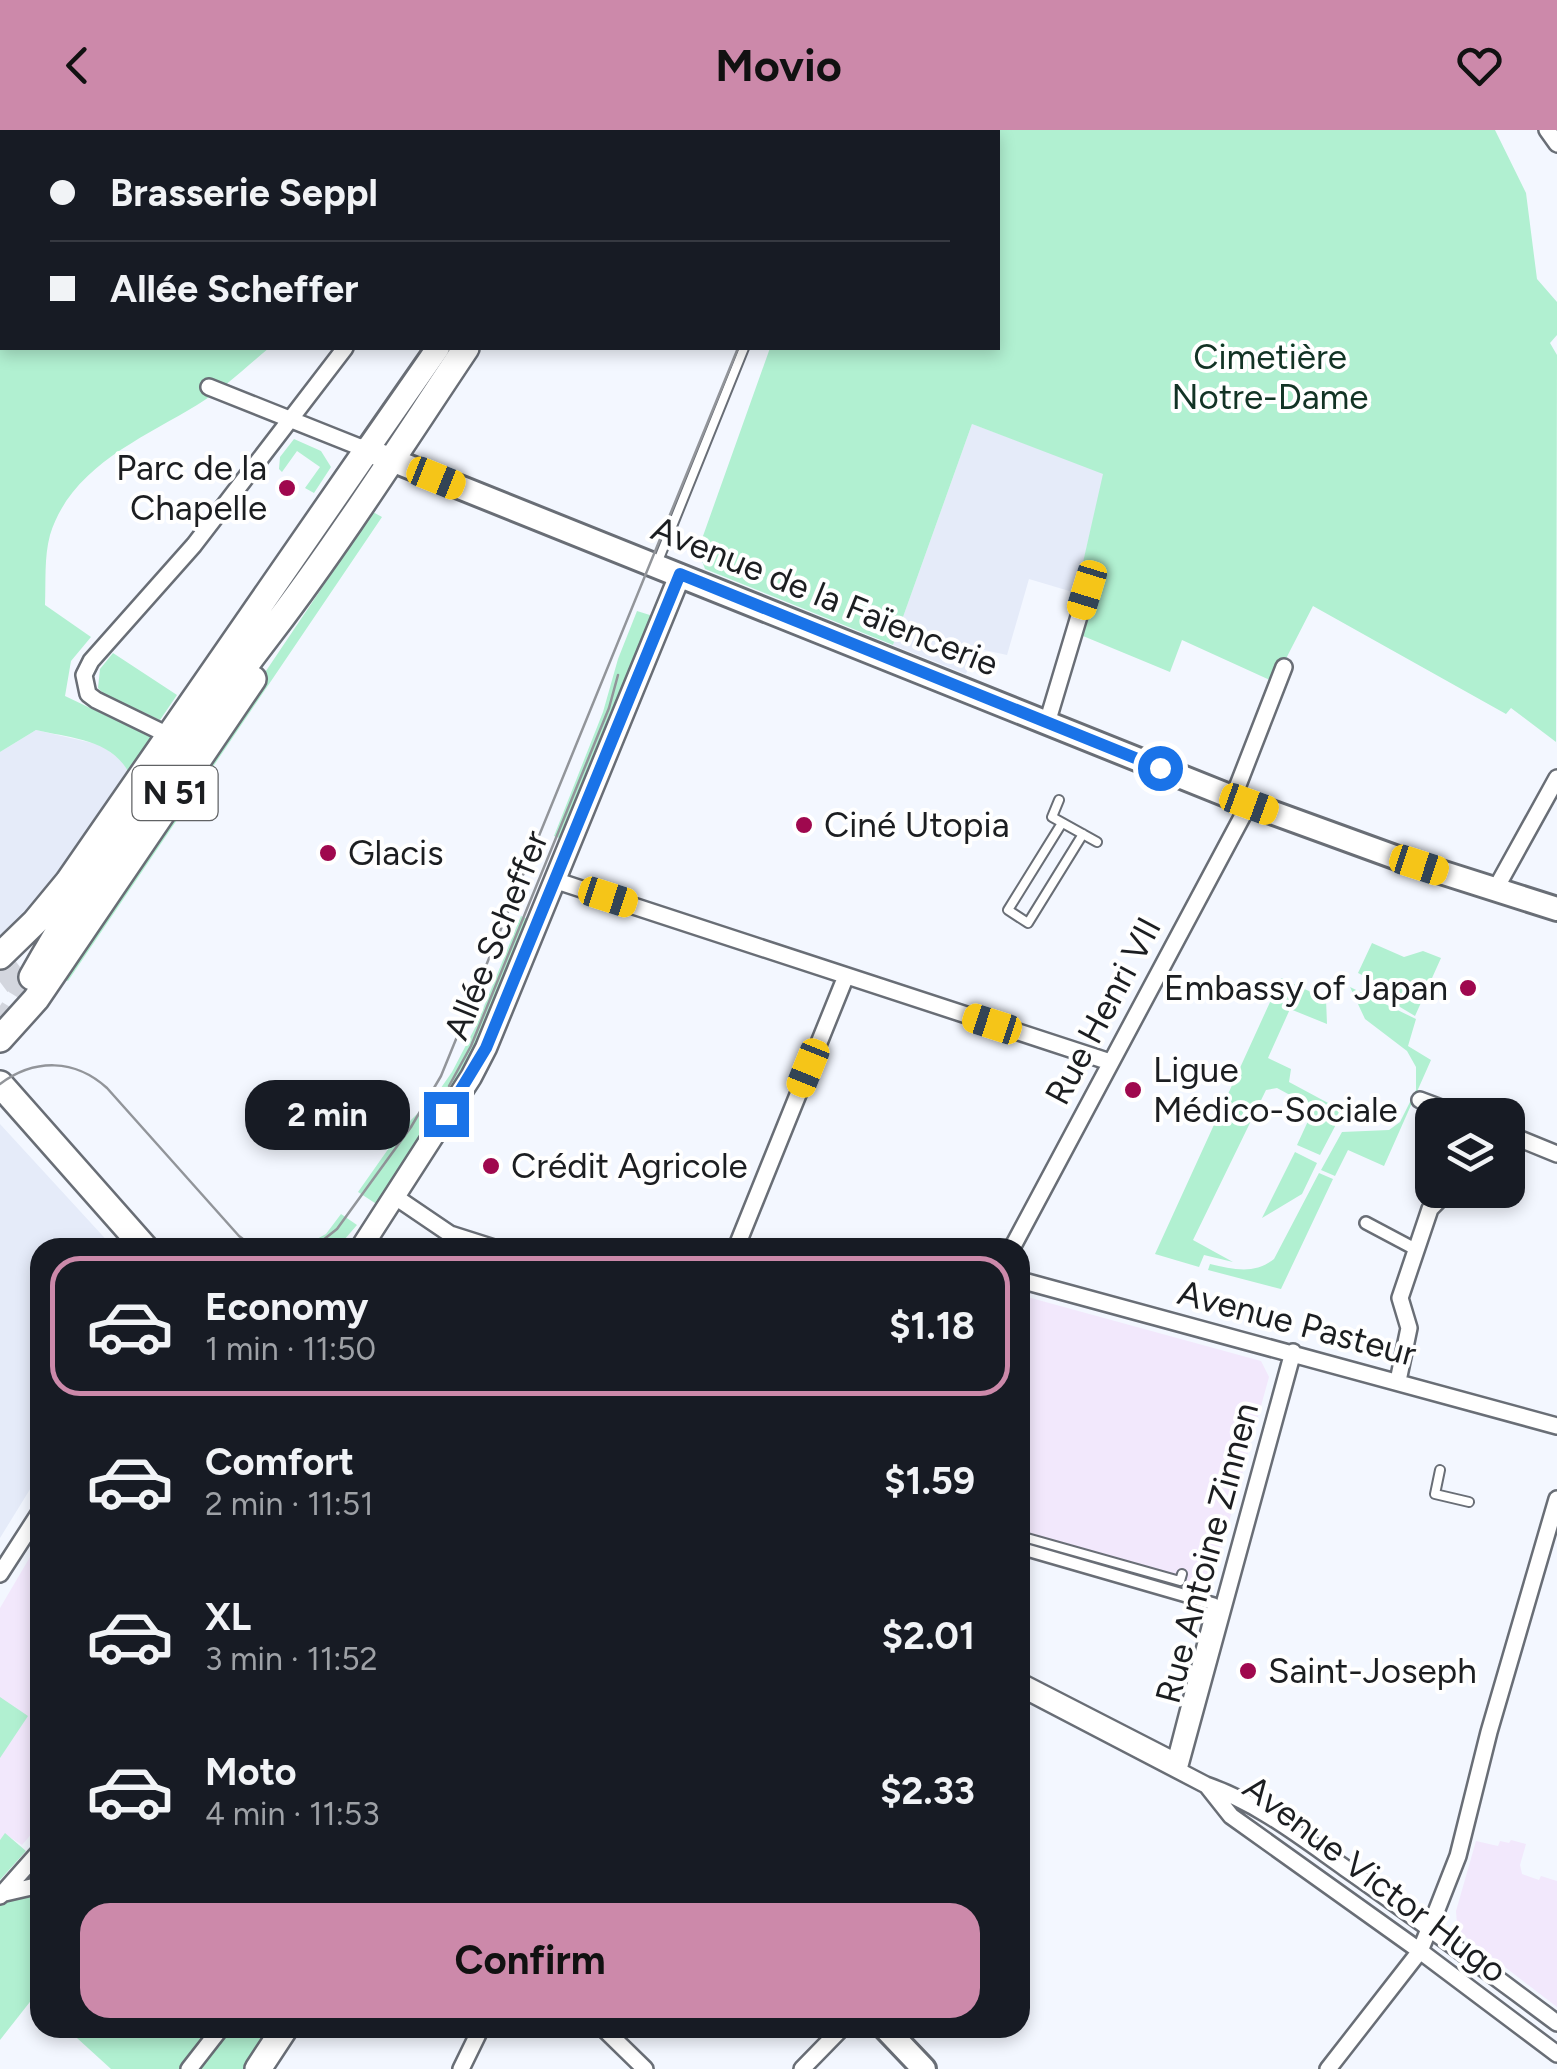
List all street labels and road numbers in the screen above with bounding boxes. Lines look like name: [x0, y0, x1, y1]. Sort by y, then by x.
street label: Avenue de la Faïencerie: [646, 507, 1004, 685]
road number: N 51: [132, 766, 218, 820]
street label: Allée Scheffer: [435, 824, 557, 1046]
street label: Rue Henri VII: [1036, 910, 1170, 1112]
street label: Avenue Pasteur: [1173, 1271, 1421, 1375]
street label: Rue Antoine Zinnen: [1147, 1398, 1267, 1708]
street label: Avenue Victor Hugo: [1235, 1766, 1515, 1992]

